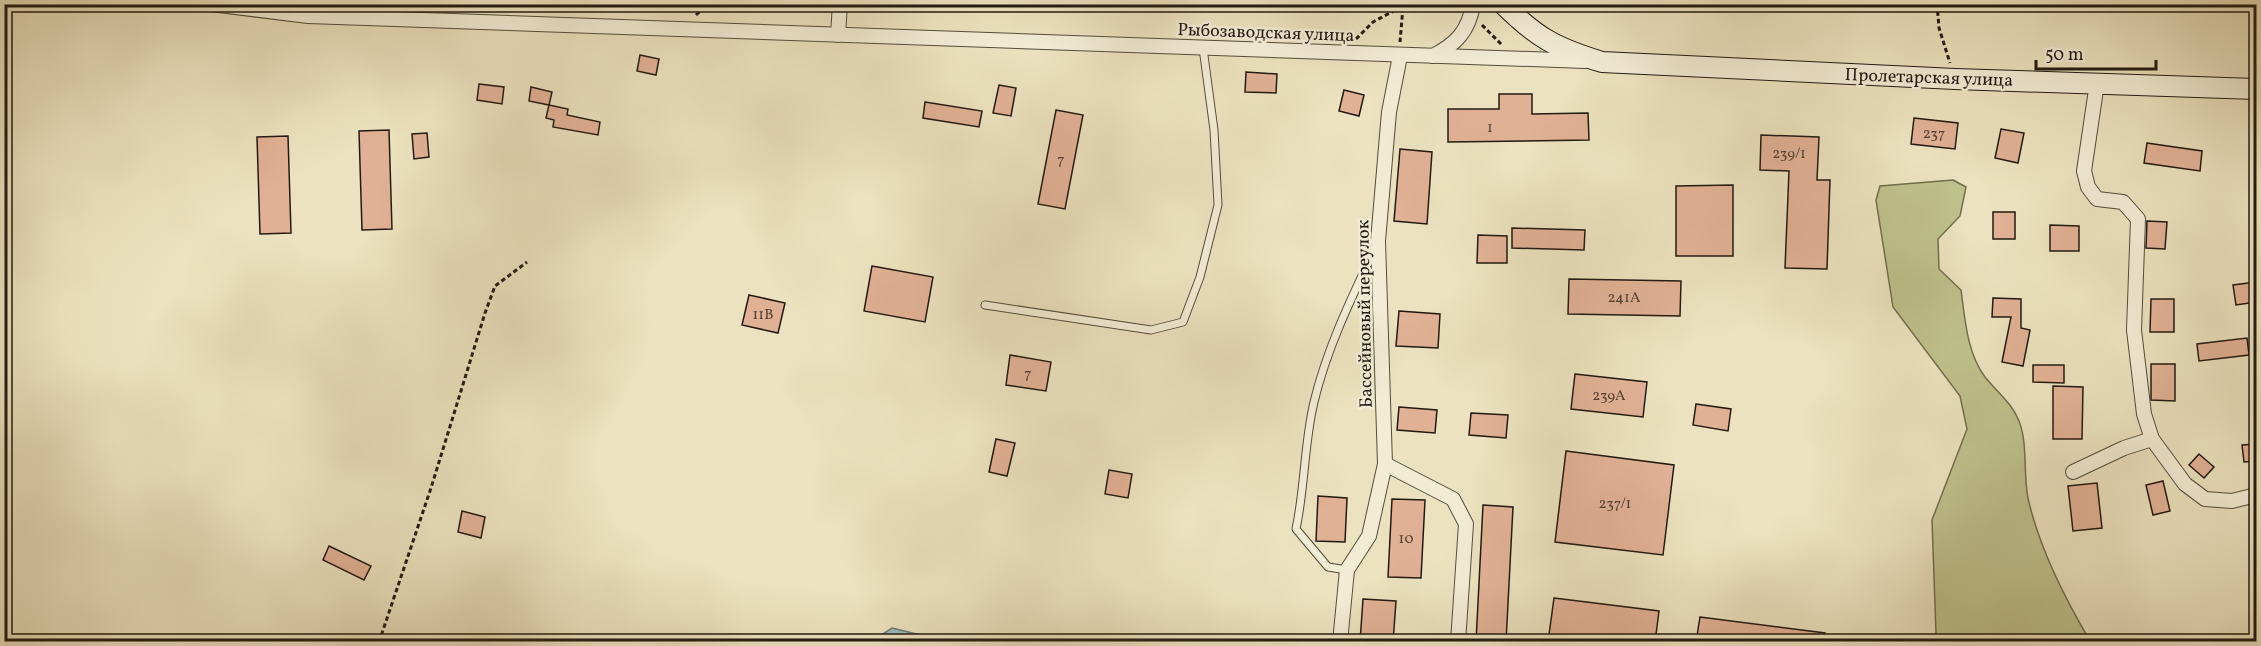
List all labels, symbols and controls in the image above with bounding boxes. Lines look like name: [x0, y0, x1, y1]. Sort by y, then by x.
street label: Рыбозаводская улица: [1177, 18, 1355, 49]
scale bar: [2036, 33, 2156, 71]
text: 50 m: [2045, 43, 2084, 68]
street label: Пролетарская улица: [1844, 63, 2014, 94]
house number: 1: [1487, 118, 1493, 139]
house number: 237: [1923, 124, 1945, 145]
house number: 239/1: [1772, 144, 1806, 165]
house number: 7: [1057, 150, 1065, 171]
street label: Бассейновый переулок: [1351, 219, 1380, 408]
house number: 241А: [1608, 288, 1641, 309]
house number: 11В: [753, 305, 774, 326]
house number: 7: [1024, 364, 1032, 385]
house number: 239A: [1592, 386, 1626, 407]
house number: 237/1: [1599, 494, 1631, 515]
house number: 10: [1399, 529, 1413, 550]

